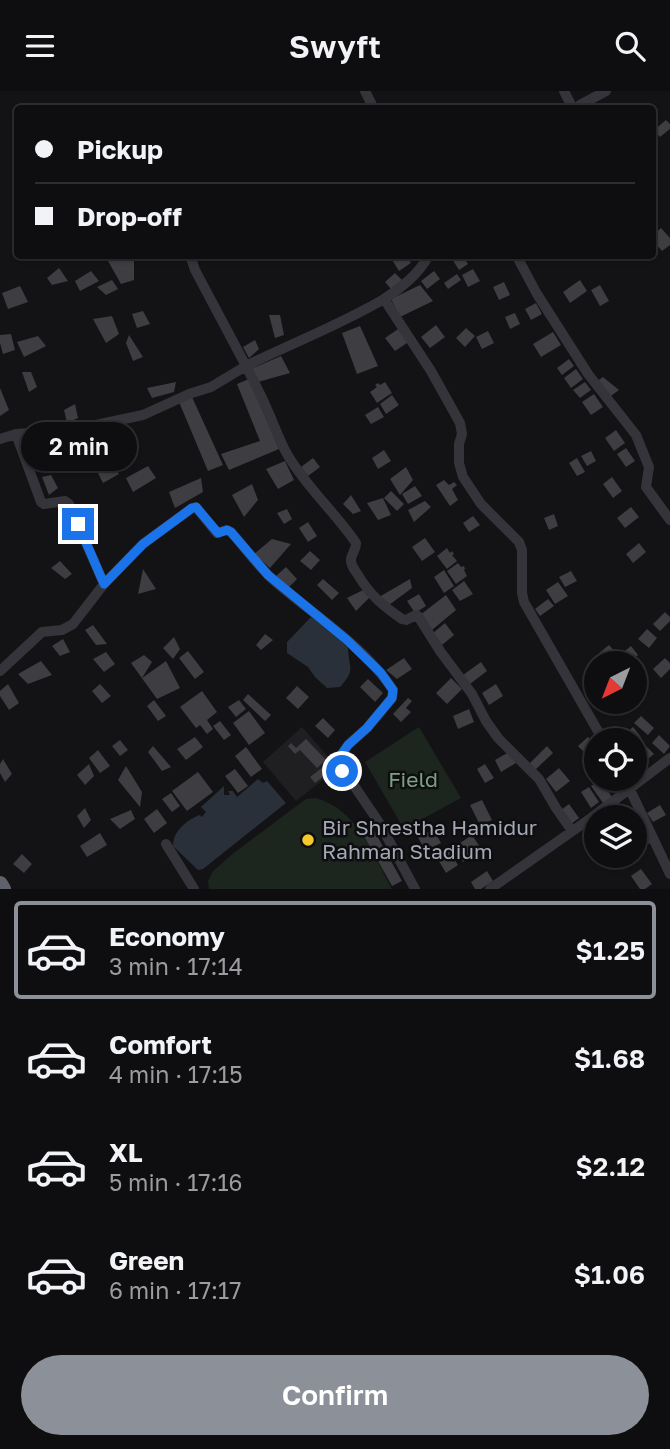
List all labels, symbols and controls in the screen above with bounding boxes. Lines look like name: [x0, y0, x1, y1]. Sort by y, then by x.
icon: menu: [21, 27, 59, 65]
text: Swyft: [289, 27, 381, 65]
icon: search: [611, 27, 649, 65]
text: Pickup: [77, 134, 163, 165]
text: Drop-off: [77, 201, 182, 232]
callout: 2 min: [20, 423, 136, 471]
text: 2 min: [49, 432, 109, 460]
route end: [62, 508, 94, 540]
north arrow: [584, 651, 648, 714]
map controls: [584, 651, 647, 868]
button: locate: [584, 728, 647, 791]
route start: [326, 755, 358, 787]
park label: Field: [388, 766, 438, 792]
button: layers: [584, 805, 647, 868]
place label: Bir Shrestha Hamidur Rahman Stadium: [322, 814, 537, 864]
marker: Bir Shrestha Hamidur Rahman Stadium: [300, 832, 316, 848]
icon: car: [25, 919, 88, 982]
text: Economy: [109, 921, 225, 952]
text: $1.25: [576, 935, 645, 966]
text: 3 min · 17:14: [109, 952, 243, 980]
icon: car: [25, 1027, 88, 1090]
text: Comfort: [109, 1029, 212, 1060]
text: $1.68: [574, 1043, 645, 1074]
text: 4 min · 17:15: [109, 1060, 243, 1088]
icon: car: [25, 1135, 88, 1198]
text: XL: [109, 1137, 143, 1168]
text: $2.12: [576, 1151, 645, 1182]
text: 5 min · 17:16: [109, 1168, 242, 1196]
icon: car: [25, 1243, 88, 1306]
text: Green: [109, 1245, 184, 1276]
text: $1.06: [574, 1259, 645, 1290]
text: 6 min · 17:17: [109, 1276, 241, 1304]
button: Confirm: [21, 1355, 649, 1435]

